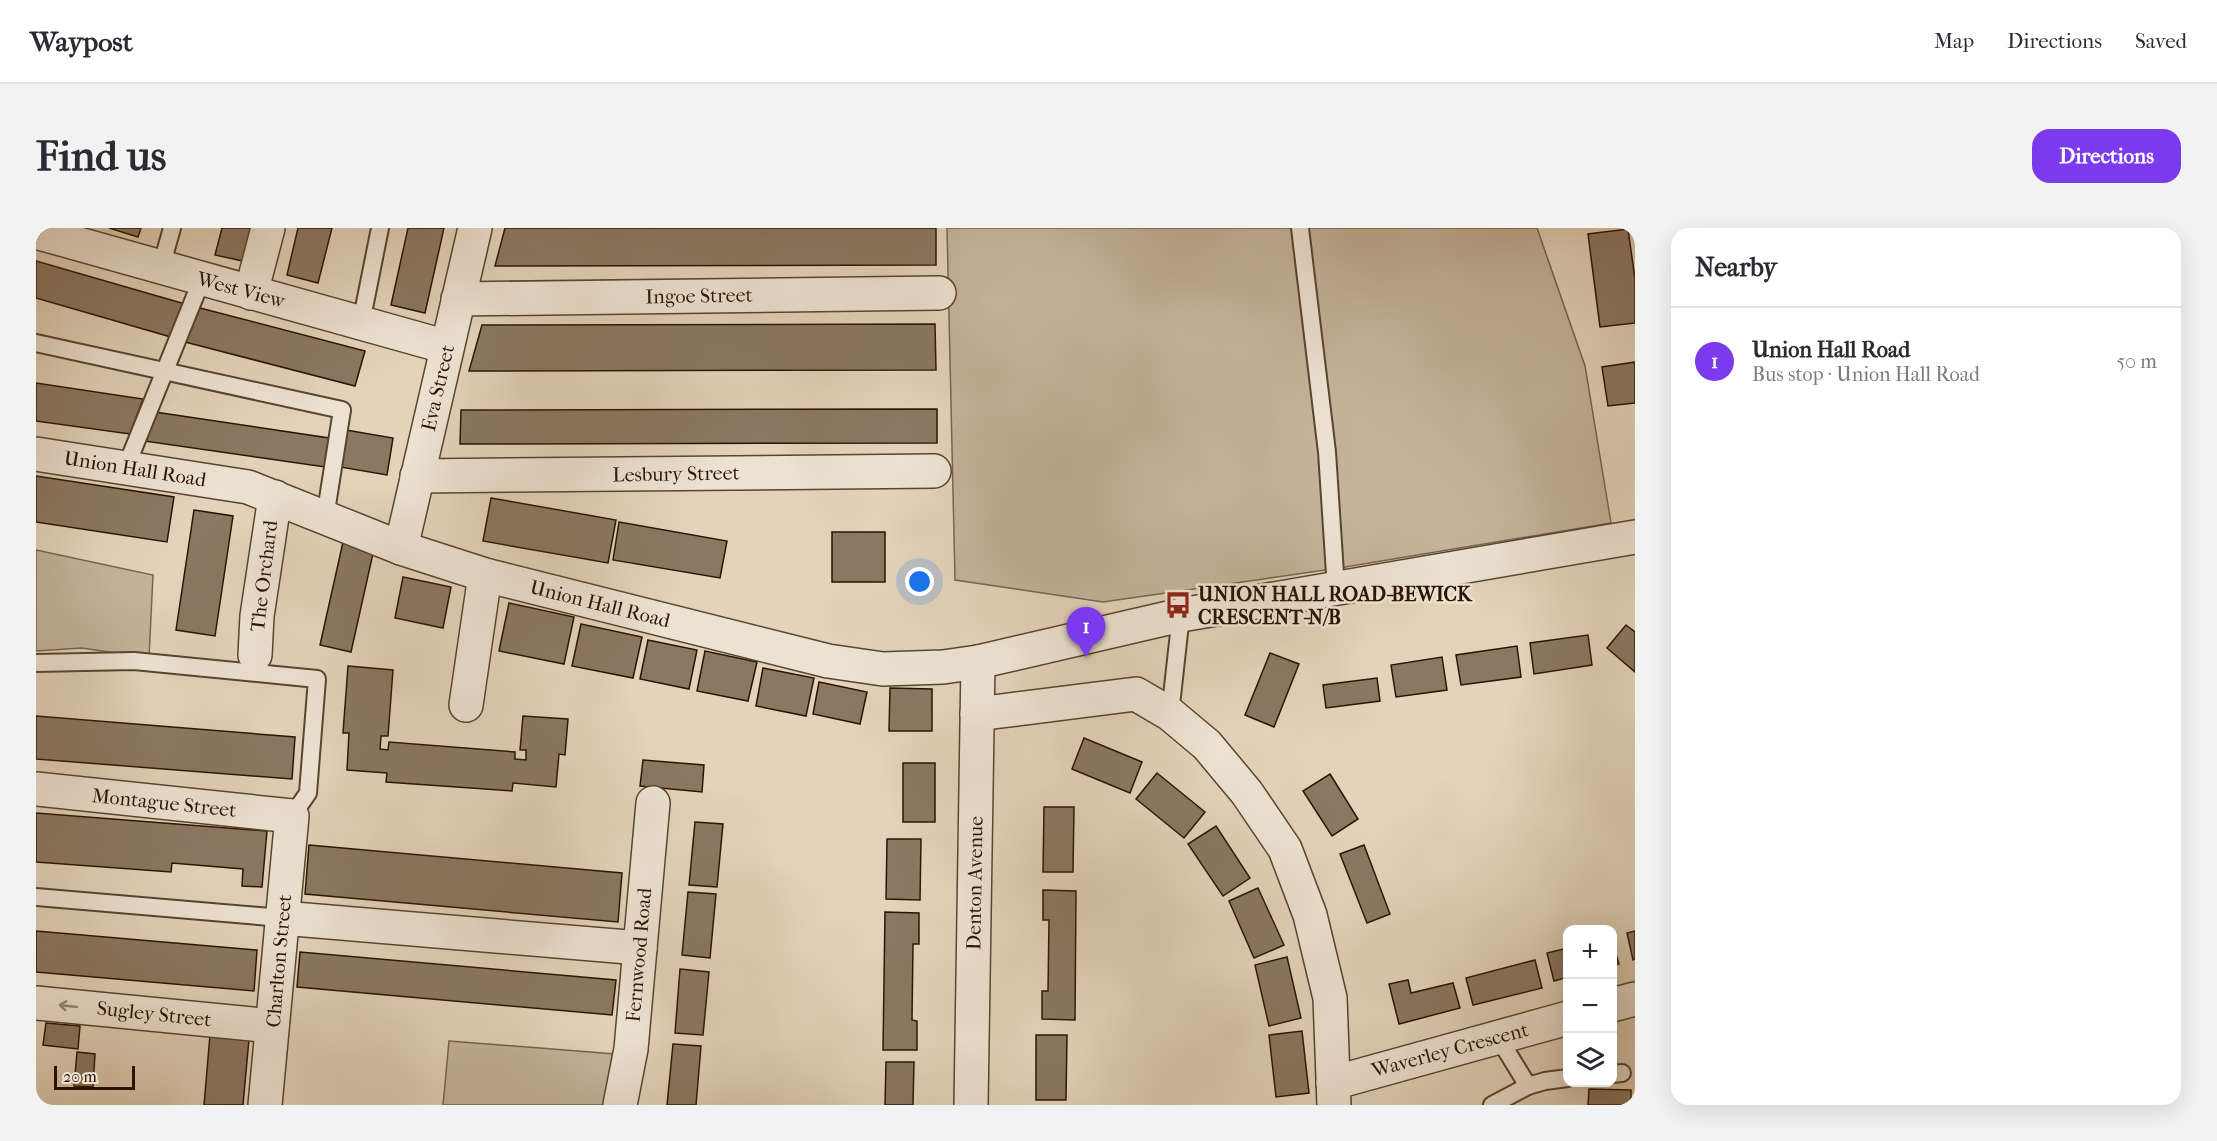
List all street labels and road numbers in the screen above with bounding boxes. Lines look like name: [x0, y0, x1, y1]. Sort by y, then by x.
street label: West View: [193, 267, 289, 313]
street label: Ingoe Street: [645, 284, 753, 308]
street label: Eva Street: [417, 343, 459, 433]
street label: Union Hall Road: [62, 446, 209, 492]
street label: Lesbury Street: [612, 461, 740, 487]
street label: The Orchard: [246, 518, 282, 633]
street label: Union Hall Road: [527, 575, 674, 633]
street label: Montague Street: [91, 784, 237, 822]
street label: Denton Avenue: [962, 816, 988, 950]
street label: Fernwood Road: [622, 886, 656, 1023]
street label: Charlton Street: [262, 893, 296, 1029]
street label: Sugley Street: [96, 997, 212, 1031]
street label: Waverley Crescent: [1368, 1018, 1531, 1082]

